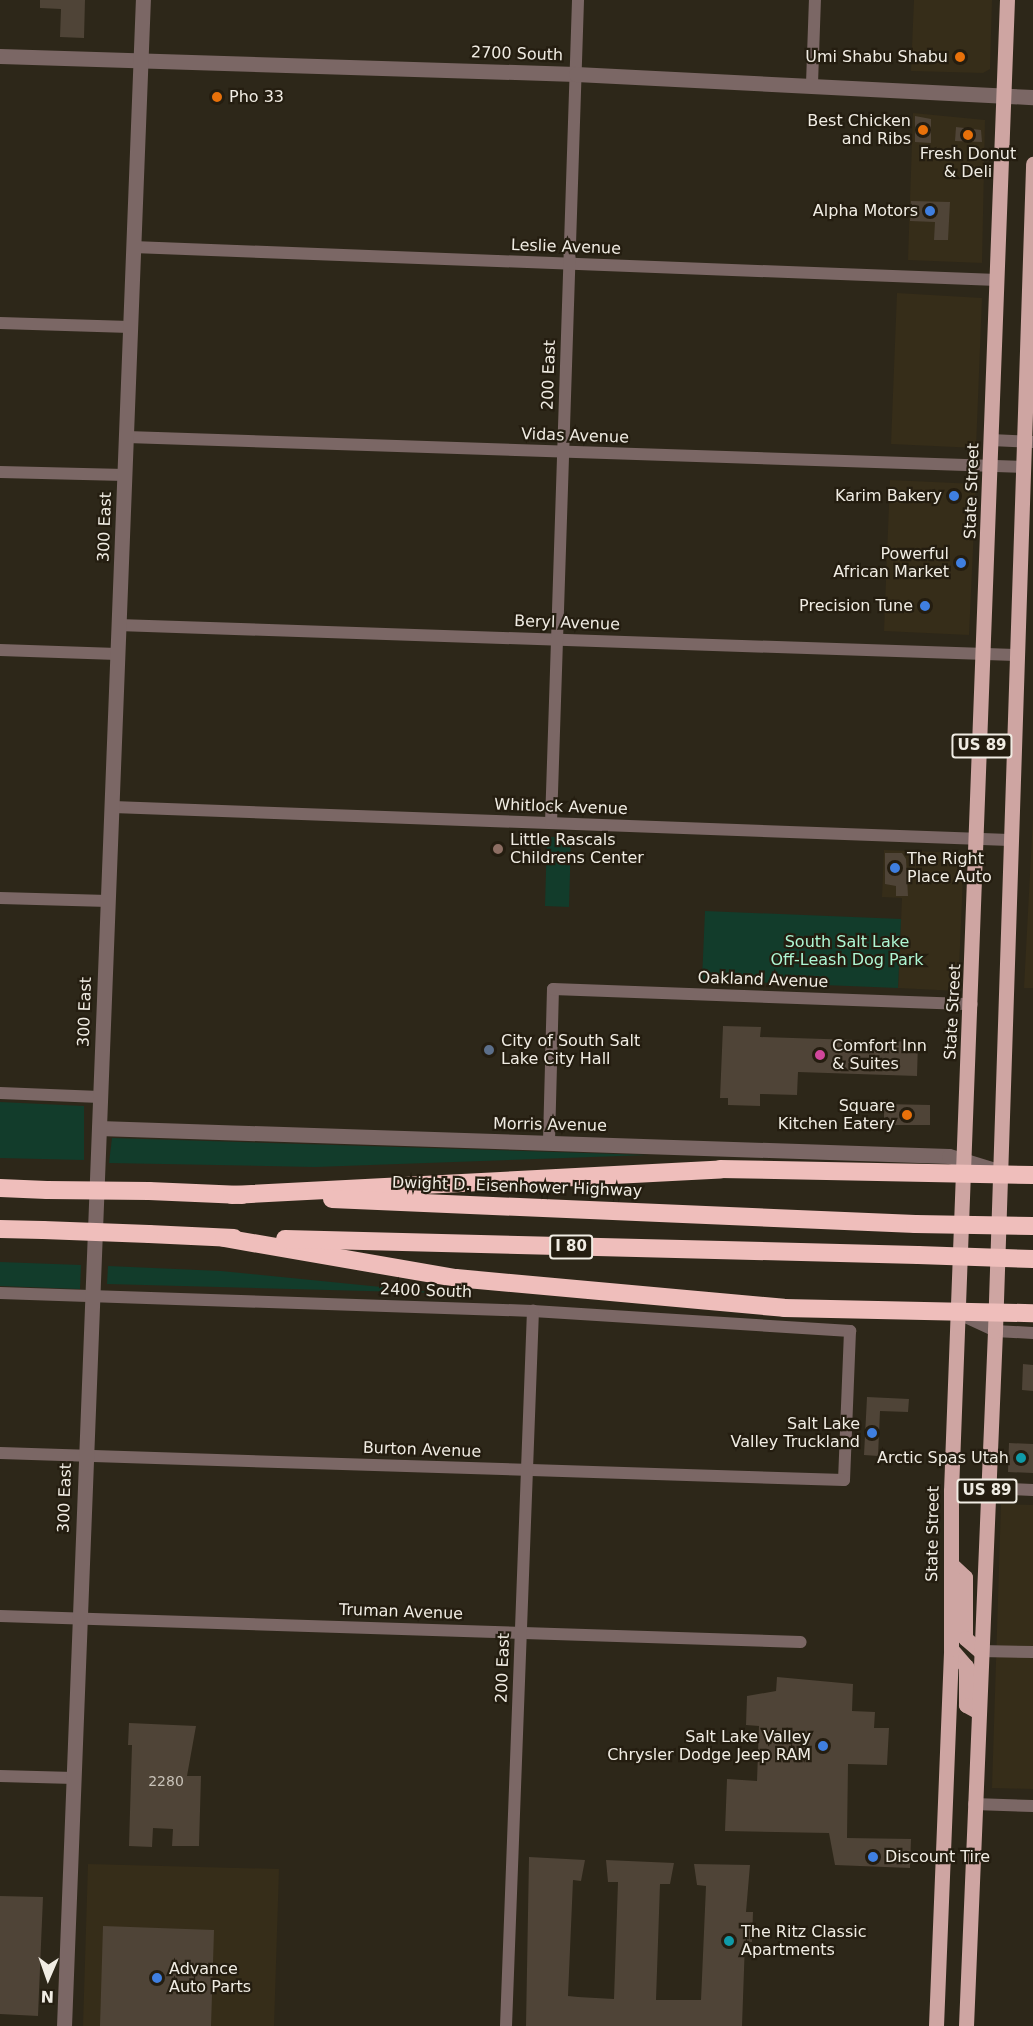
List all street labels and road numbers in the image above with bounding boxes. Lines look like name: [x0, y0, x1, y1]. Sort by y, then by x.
street label: 2700 South: [471, 43, 563, 65]
street label: Leslie Avenue: [511, 235, 621, 259]
street label: 200 East: [538, 340, 560, 410]
street label: Vidas Avenue: [521, 425, 629, 447]
street label: State Street: [961, 443, 983, 539]
street label: 300 East: [94, 492, 116, 562]
street label: Beryl Avenue: [514, 612, 620, 634]
road number: US 89: [950, 734, 1014, 758]
street label: Whitlock Avenue: [494, 795, 628, 819]
street label: State Street: [941, 964, 965, 1060]
street label: Oakland Avenue: [697, 968, 829, 992]
street label: 300 East: [74, 977, 96, 1047]
street label: Morris Avenue: [493, 1114, 607, 1136]
street label: Dwight D. Eisenhower Highway: [391, 1173, 643, 1201]
road number: I 80: [548, 1235, 594, 1259]
street label: 2400 South: [380, 1280, 472, 1302]
street label: Burton Avenue: [362, 1438, 482, 1462]
street label: 300 East: [54, 1463, 76, 1533]
road number: US 89: [956, 1479, 1018, 1503]
street label: State Street: [923, 1486, 943, 1582]
street label: Truman Avenue: [339, 1600, 463, 1624]
street label: 200 East: [492, 1633, 514, 1703]

